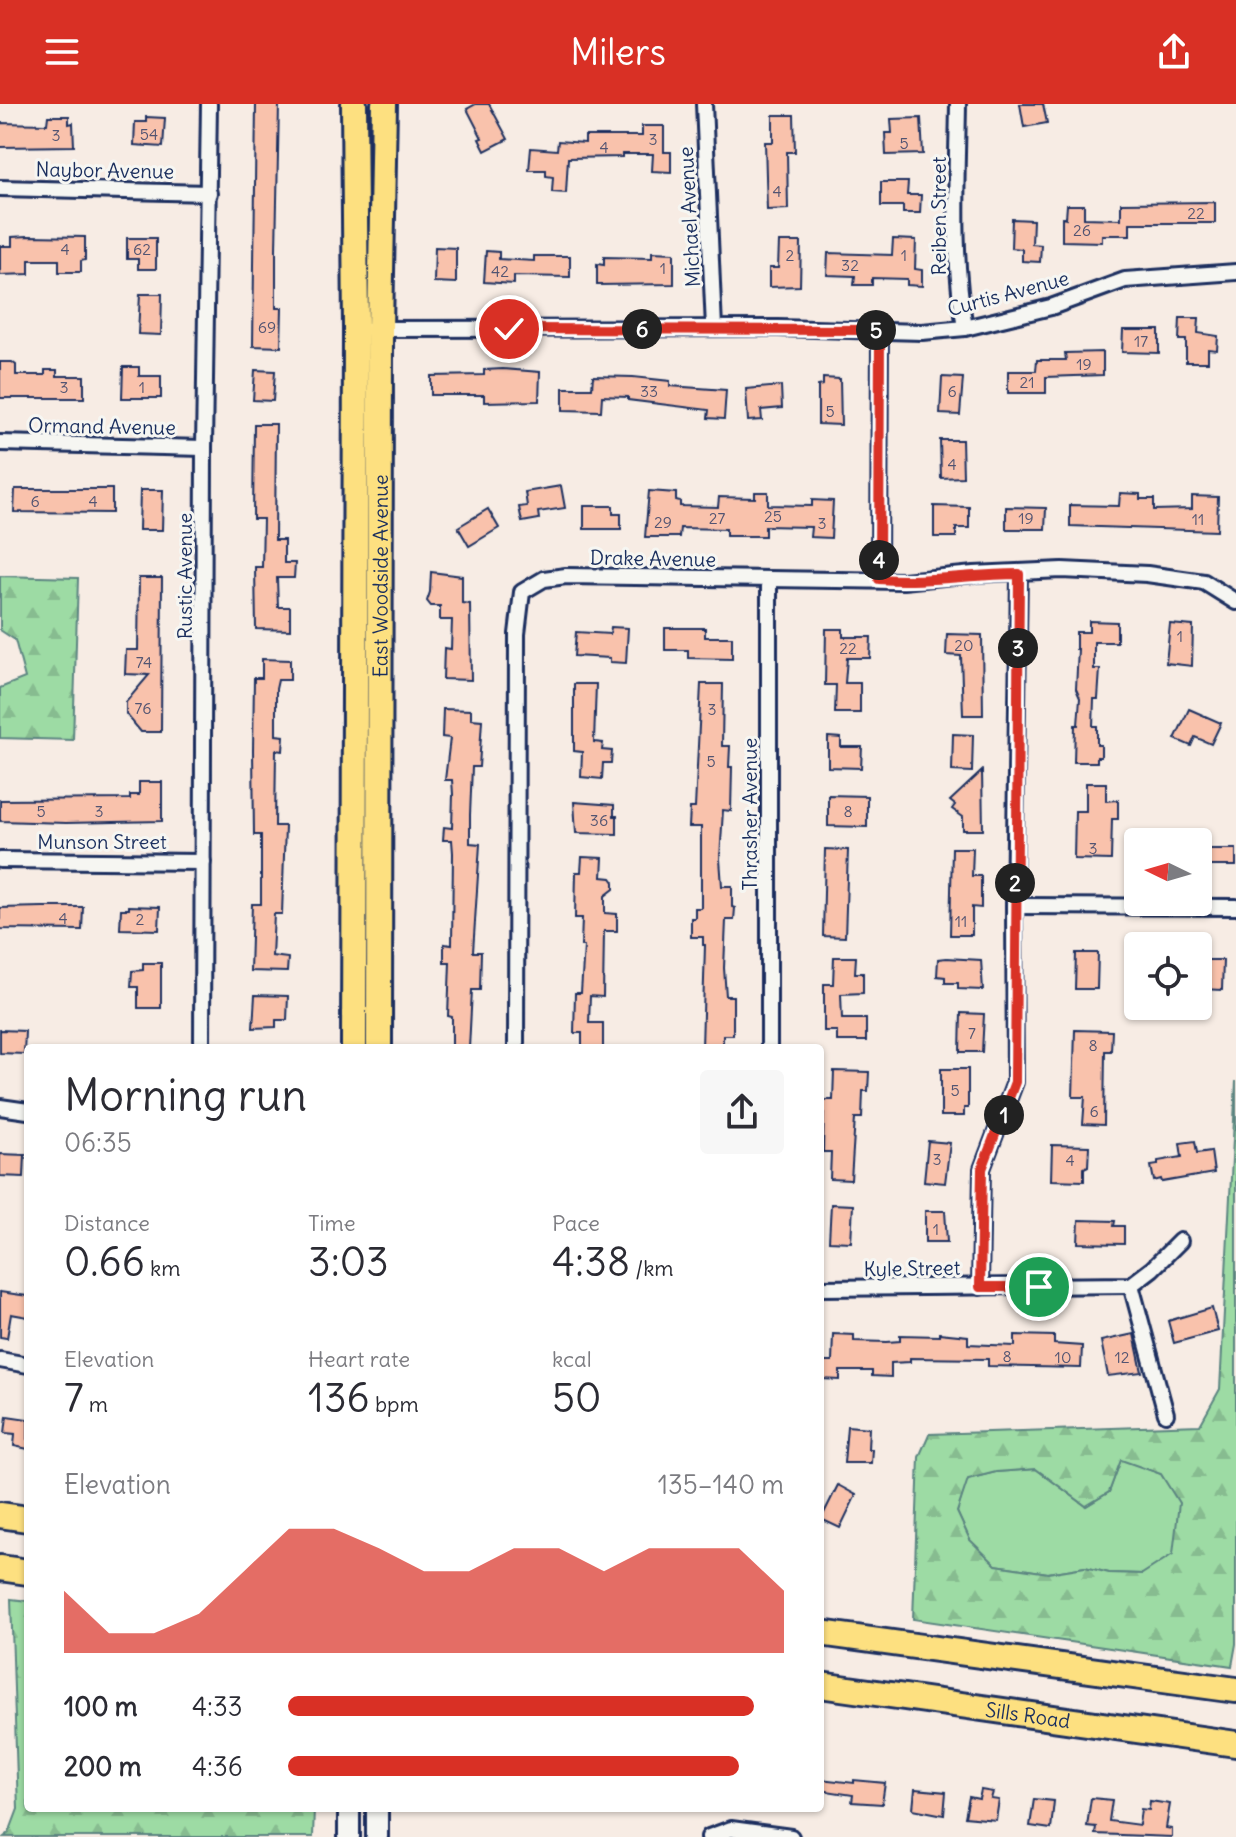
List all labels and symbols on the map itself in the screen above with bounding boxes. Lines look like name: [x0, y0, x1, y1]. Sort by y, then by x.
house number: 54: [140, 124, 158, 144]
house number: 3: [51, 125, 61, 145]
house number: 3: [648, 129, 658, 149]
house number: 5: [899, 133, 909, 153]
house number: 4: [599, 137, 609, 157]
street label: Michael Avenue: [673, 146, 705, 288]
street label: Naybor Avenue: [35, 156, 175, 184]
street label: Reiben Street: [926, 156, 951, 276]
house number: 4: [772, 181, 782, 201]
house number: 22: [1187, 203, 1205, 223]
house number: 26: [1073, 220, 1091, 240]
house number: 4: [60, 239, 70, 259]
house number: 62: [133, 239, 151, 259]
house number: 2: [786, 245, 795, 265]
house number: 1: [901, 245, 907, 265]
house number: 32: [841, 255, 859, 275]
house number: 1: [660, 258, 666, 278]
house number: 42: [491, 261, 509, 281]
street label: Curtis Avenue: [944, 265, 1072, 321]
pin: [475, 295, 543, 363]
pin: 6: [622, 309, 662, 349]
pin: 5: [856, 310, 896, 350]
house number: 69: [258, 317, 276, 337]
house number: 17: [1134, 331, 1148, 351]
house number: 19: [1076, 354, 1092, 374]
house number: 21: [1019, 372, 1035, 392]
house number: 3: [59, 377, 69, 397]
house number: 1: [139, 377, 145, 397]
house number: 33: [640, 381, 658, 401]
house number: 6: [947, 381, 957, 401]
house number: 5: [825, 401, 835, 421]
street label: Ormand Avenue: [28, 412, 176, 440]
house number: 4: [947, 454, 957, 474]
street label: East Woodside Avenue: [367, 474, 392, 678]
house number: 6: [30, 491, 40, 511]
house number: 4: [88, 491, 98, 511]
house number: 25: [764, 506, 782, 526]
house number: 27: [709, 508, 725, 528]
house number: 19: [1018, 508, 1034, 528]
house number: 11: [1192, 509, 1204, 529]
house number: 29: [654, 512, 672, 532]
street label: Rustic Avenue: [172, 513, 197, 639]
house number: 3: [817, 513, 827, 533]
pin: 4: [859, 540, 899, 580]
street label: Drake Avenue: [590, 544, 716, 572]
house number: 1: [1177, 626, 1183, 646]
pin: 3: [998, 628, 1038, 668]
house number: 20: [954, 635, 974, 655]
house number: 22: [839, 638, 857, 658]
house number: 74: [136, 652, 152, 672]
house number: 76: [135, 698, 151, 718]
house number: 3: [707, 699, 717, 719]
street label: Thrasher Avenue: [737, 738, 762, 890]
house number: 5: [706, 751, 716, 771]
house number: 5: [36, 801, 46, 821]
house number: 3: [94, 801, 104, 821]
house number: 8: [843, 801, 853, 821]
house number: 36: [590, 810, 608, 830]
north arrow: [1124, 828, 1212, 916]
street label: Munson Street: [37, 829, 167, 854]
house number: 3: [1088, 838, 1098, 858]
pin: 2: [995, 863, 1035, 903]
house number: 4: [58, 908, 68, 928]
house number: 2: [136, 909, 145, 929]
house number: 11: [955, 911, 967, 931]
house number: 7: [968, 1023, 976, 1043]
house number: 8: [1088, 1035, 1098, 1055]
house number: 5: [950, 1080, 960, 1100]
pin: 1: [984, 1095, 1024, 1135]
house number: 6: [1089, 1101, 1099, 1121]
house number: 3: [932, 1149, 942, 1169]
house number: 4: [1065, 1150, 1075, 1170]
house number: 1: [933, 1219, 939, 1239]
pin: [1005, 1253, 1073, 1321]
street label: Kyle Street: [863, 1255, 961, 1281]
house number: 8: [1002, 1346, 1012, 1366]
house number: 10: [1055, 1347, 1071, 1367]
house number: 12: [1114, 1347, 1130, 1367]
street label: Sills Road: [984, 1696, 1072, 1733]

